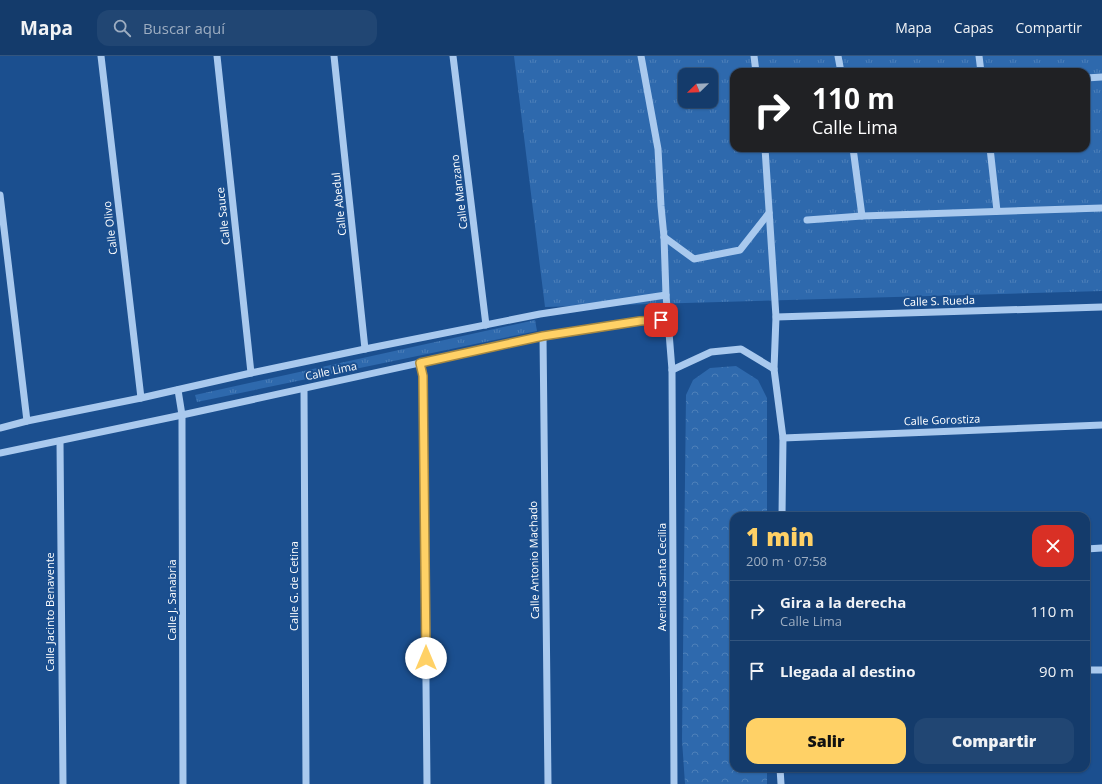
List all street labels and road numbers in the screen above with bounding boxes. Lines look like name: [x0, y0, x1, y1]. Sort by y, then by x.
street label: Calle Manzano: [446, 154, 471, 230]
street label: Calle Abedul: [328, 172, 349, 237]
street label: Calle Sauce: [212, 186, 233, 246]
street label: Calle Olivo: [99, 200, 120, 256]
street label: Calle S. Rueda: [903, 292, 975, 309]
street label: Calle Lima: [304, 358, 358, 383]
street label: Calle Gorostiza: [903, 411, 981, 428]
street label: Calle Antonio Machado: [525, 500, 542, 619]
street label: Avenida Santa Cecilia: [654, 523, 669, 631]
street label: Calle G. de Cetina: [286, 541, 301, 631]
street label: Calle Jacinto Benavente: [42, 552, 57, 672]
street label: Calle J. Sanabria: [164, 559, 179, 641]

